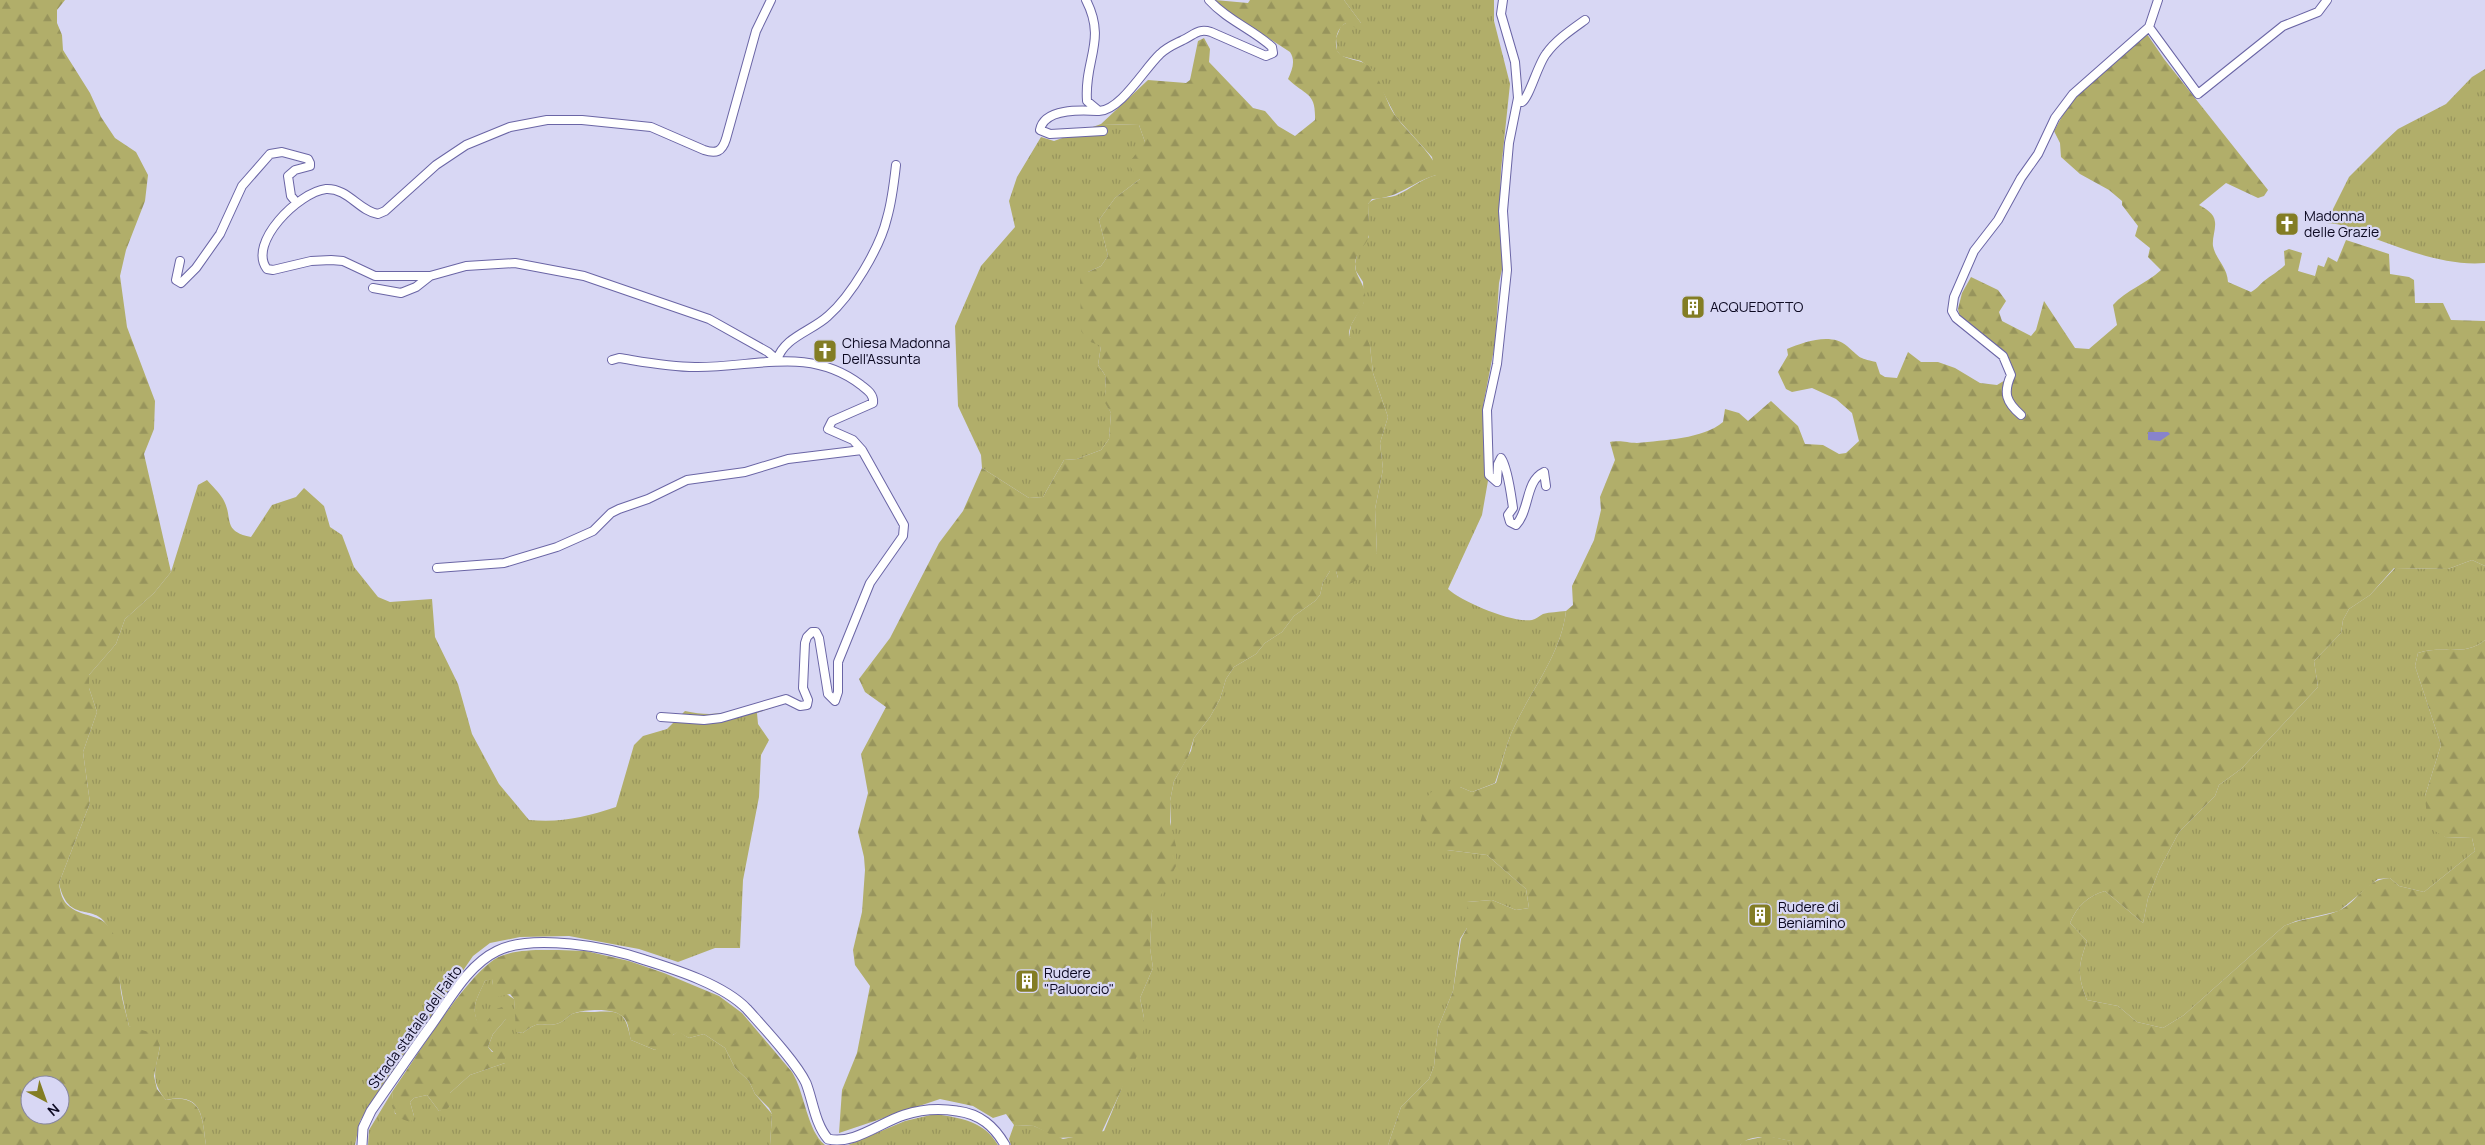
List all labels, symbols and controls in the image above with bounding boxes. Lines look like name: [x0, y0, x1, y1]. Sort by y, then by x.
place label: Madonna delle Grazie: [2304, 206, 2379, 241]
church icon: Madonna delle Grazie: [2274, 211, 2300, 237]
building icon: ACQUEDOTTO: [1680, 294, 1706, 320]
place label: ACQUEDOTTO: [1710, 297, 1803, 316]
place label: Chiesa Madonna Dell'Assunta: [842, 333, 950, 368]
church icon: Chiesa Madonna Dell'Assunta: [812, 338, 838, 364]
place label: Rudere di Beniamino: [1778, 897, 1846, 932]
building icon: Rudere di Beniamino: [1747, 902, 1773, 928]
street label: Strada statale del Faito: [363, 961, 466, 1092]
place label: Rudere "Paluorcio": [1044, 963, 1114, 998]
building icon: Rudere "Paluorcio": [1014, 968, 1040, 994]
north arrow: [20, 1075, 70, 1125]
text: N: [44, 1100, 64, 1121]

